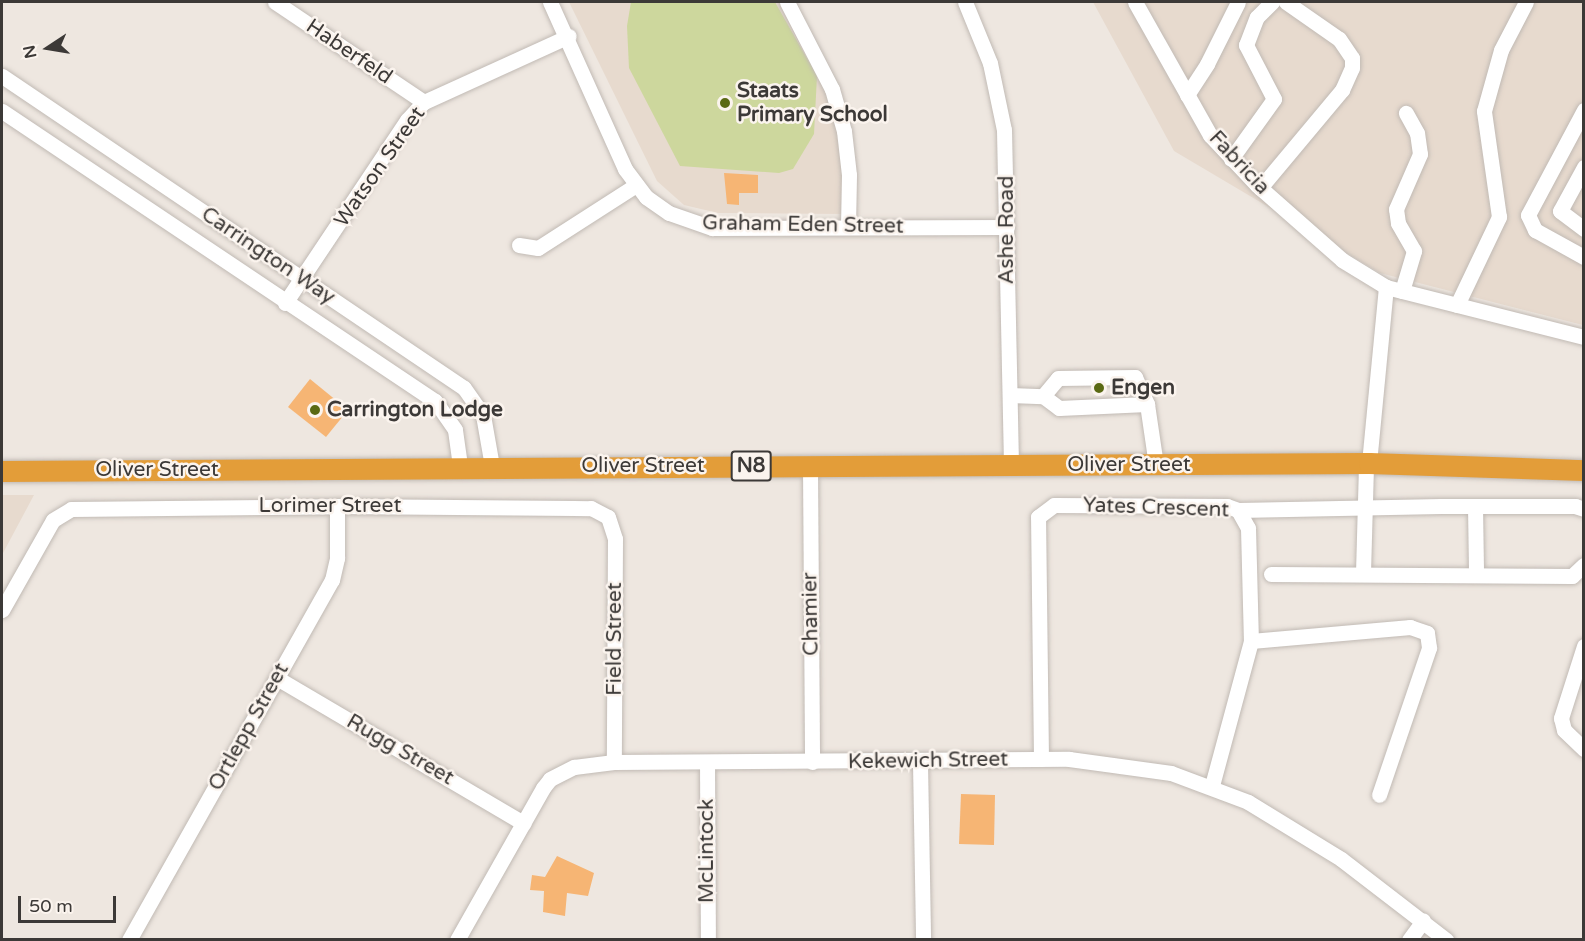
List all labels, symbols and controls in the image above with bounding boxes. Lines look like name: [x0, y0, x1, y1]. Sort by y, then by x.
street label: Haberfeld: [301, 14, 397, 90]
north arrow: [18, 18, 78, 78]
text: N: [19, 43, 42, 60]
place label: Staats Primary School: [737, 78, 888, 128]
marker: Staats Primary School: [718, 96, 732, 110]
street label: Watson Street: [329, 102, 431, 232]
street label: Fabricia: [1203, 126, 1275, 200]
street label: Ashe Road: [994, 176, 1020, 284]
street label: Carrington Way: [196, 202, 340, 310]
street label: Graham Eden Street: [702, 211, 904, 239]
place label: Engen: [1111, 375, 1175, 401]
marker: Engen: [1092, 381, 1106, 395]
place label: Carrington Lodge: [327, 397, 503, 423]
marker: Carrington Lodge: [308, 403, 322, 417]
road number: N8: [730, 449, 772, 483]
street label: Oliver Street: [1067, 452, 1191, 478]
street label: Oliver Street: [581, 453, 705, 479]
street label: Oliver Street: [95, 457, 219, 483]
street label: Lorimer Street: [259, 493, 401, 519]
street label: Yates Crescent: [1082, 493, 1230, 523]
street label: Chamier: [798, 572, 824, 656]
street label: Field Street: [602, 582, 628, 696]
street label: Ortlepp Street: [204, 659, 294, 795]
street label: Rugg Street: [342, 709, 458, 791]
street label: Kekewich Street: [848, 747, 1008, 775]
street label: McLintock: [694, 799, 720, 903]
scale bar: [21, 884, 118, 922]
text: 50 m: [29, 895, 73, 917]

